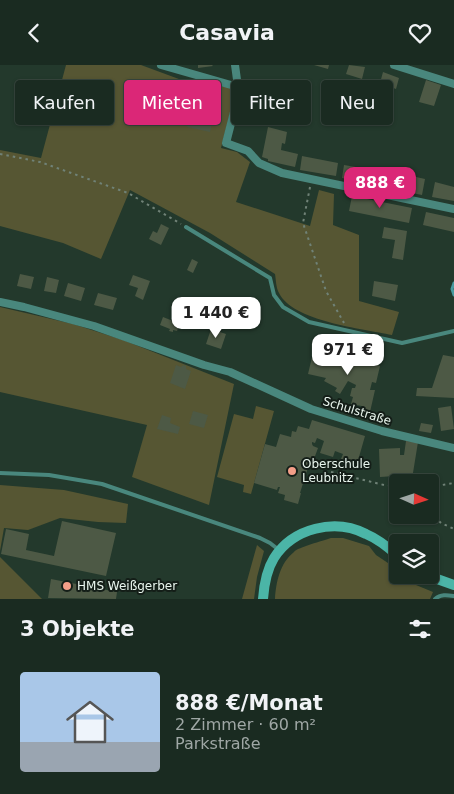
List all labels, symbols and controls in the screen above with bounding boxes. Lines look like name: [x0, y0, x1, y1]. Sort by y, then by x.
icon: back: [20, 19, 48, 47]
icon: heart: [406, 19, 434, 47]
text: Casavia: [179, 20, 275, 45]
chip: Kaufen: [15, 80, 114, 125]
chip: Mieten: [124, 80, 221, 125]
chip: Filter: [231, 80, 311, 125]
chip: Neu: [321, 80, 393, 125]
pin: 888 €: [345, 167, 415, 209]
text: 888 €: [355, 173, 405, 192]
pin: 1 440 €: [170, 297, 262, 339]
text: 1 440 €: [183, 303, 249, 322]
pin: 971 €: [313, 333, 383, 376]
text: 971 €: [323, 340, 373, 359]
street label: Schulstraße: [321, 394, 393, 428]
place label: Oberschule Leubnitz: [302, 457, 370, 485]
marker: Oberschule Leubnitz: [286, 465, 298, 477]
north arrow: [389, 474, 439, 524]
map controls: [389, 474, 439, 584]
button: layers: [389, 534, 439, 584]
place label: HMS Weißgerber: [77, 579, 177, 593]
marker: HMS Weißgerber: [61, 580, 73, 592]
icon: filters: [406, 615, 434, 643]
text: 3 Objekte: [20, 617, 135, 641]
text: 888 €/Monat: [175, 691, 323, 715]
icon: home: [60, 692, 120, 752]
text: 2 Zimmer · 60 m²: [175, 715, 316, 734]
text: Parkstraße: [175, 734, 261, 753]

